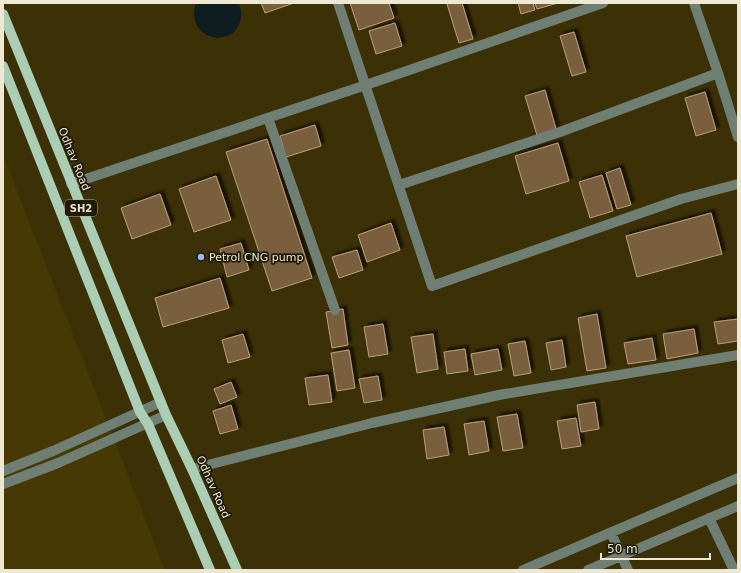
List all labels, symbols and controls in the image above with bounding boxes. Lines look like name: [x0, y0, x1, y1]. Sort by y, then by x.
street label: Odhav Road: [55, 126, 93, 192]
road number: SH2: [65, 200, 97, 216]
place label: Petrol CNG pump: [209, 251, 303, 264]
marker: Petrol CNG pump: [196, 252, 206, 262]
street label: Odhav Road: [193, 454, 233, 520]
scale bar: [601, 535, 710, 561]
text: 50 m: [607, 542, 638, 556]

